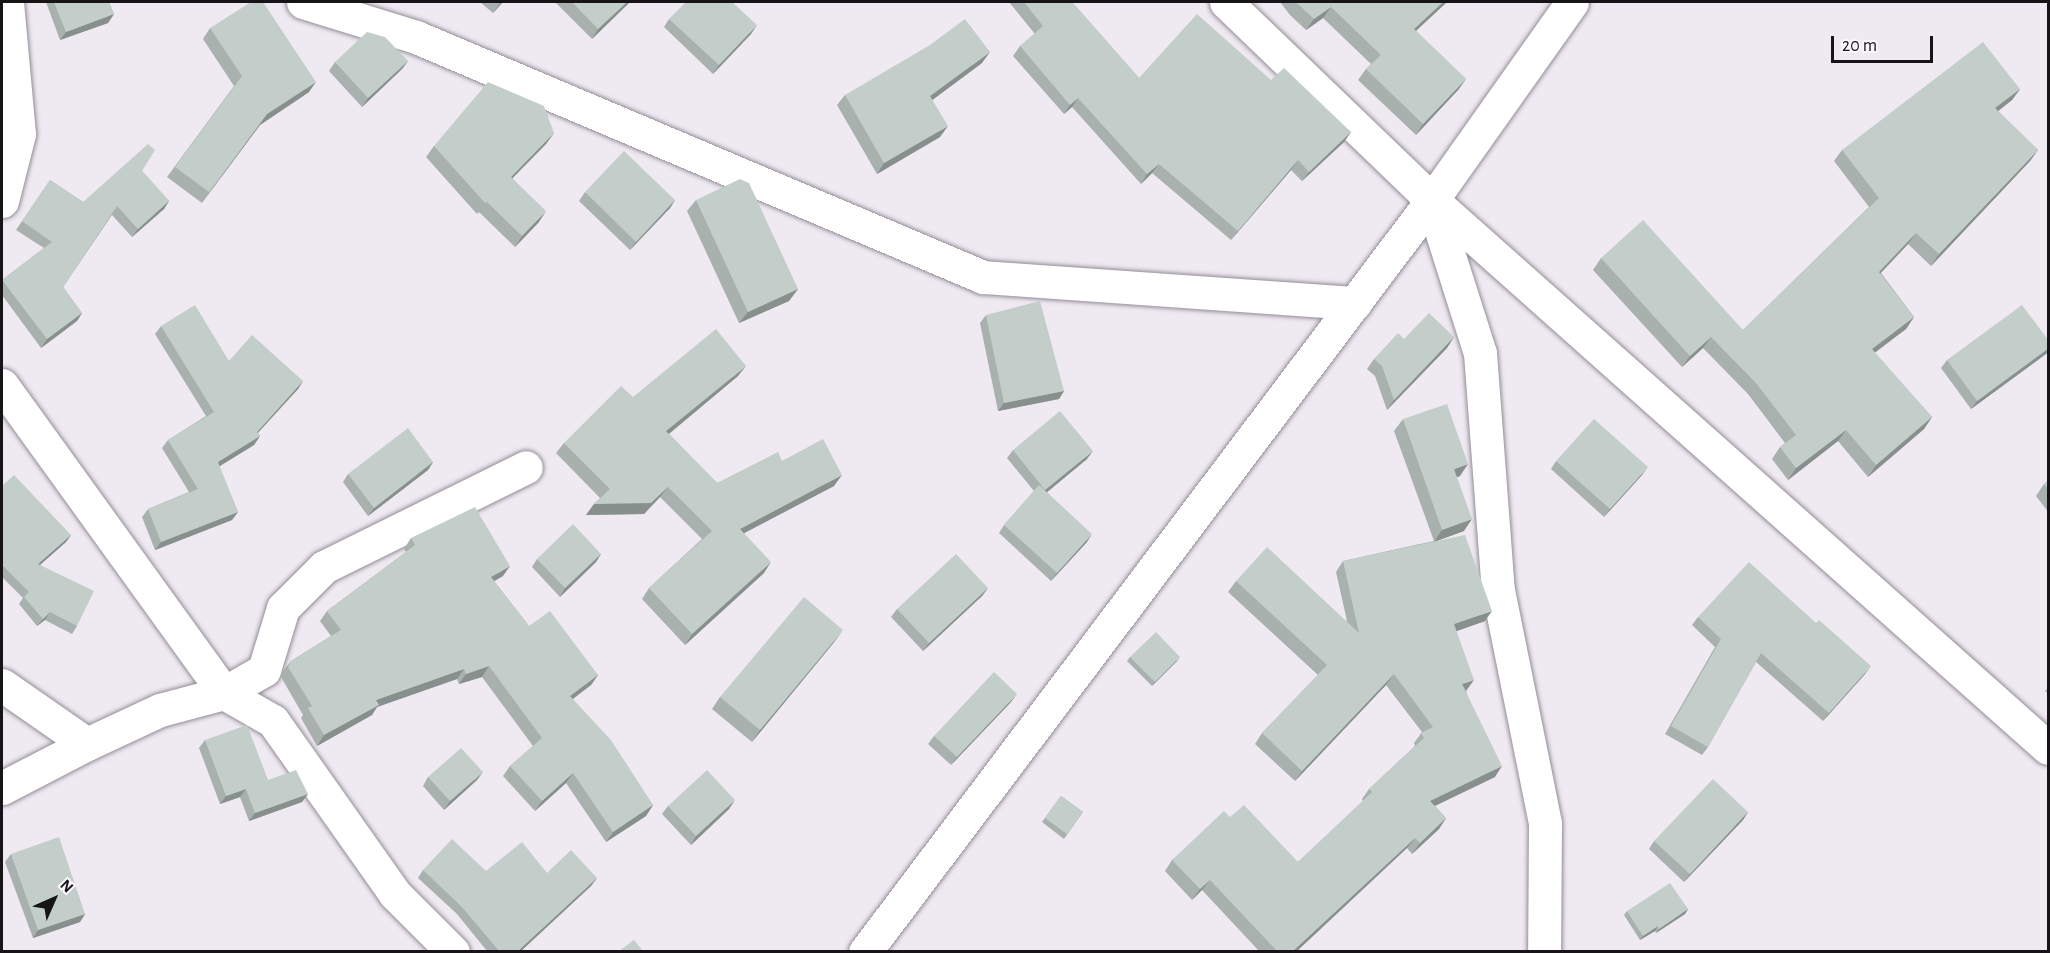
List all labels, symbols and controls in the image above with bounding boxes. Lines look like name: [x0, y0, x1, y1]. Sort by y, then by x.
scale bar: [1834, 24, 1936, 62]
text: 20 m: [1842, 37, 1877, 55]
north arrow: [24, 869, 84, 929]
text: N: [57, 877, 76, 896]

